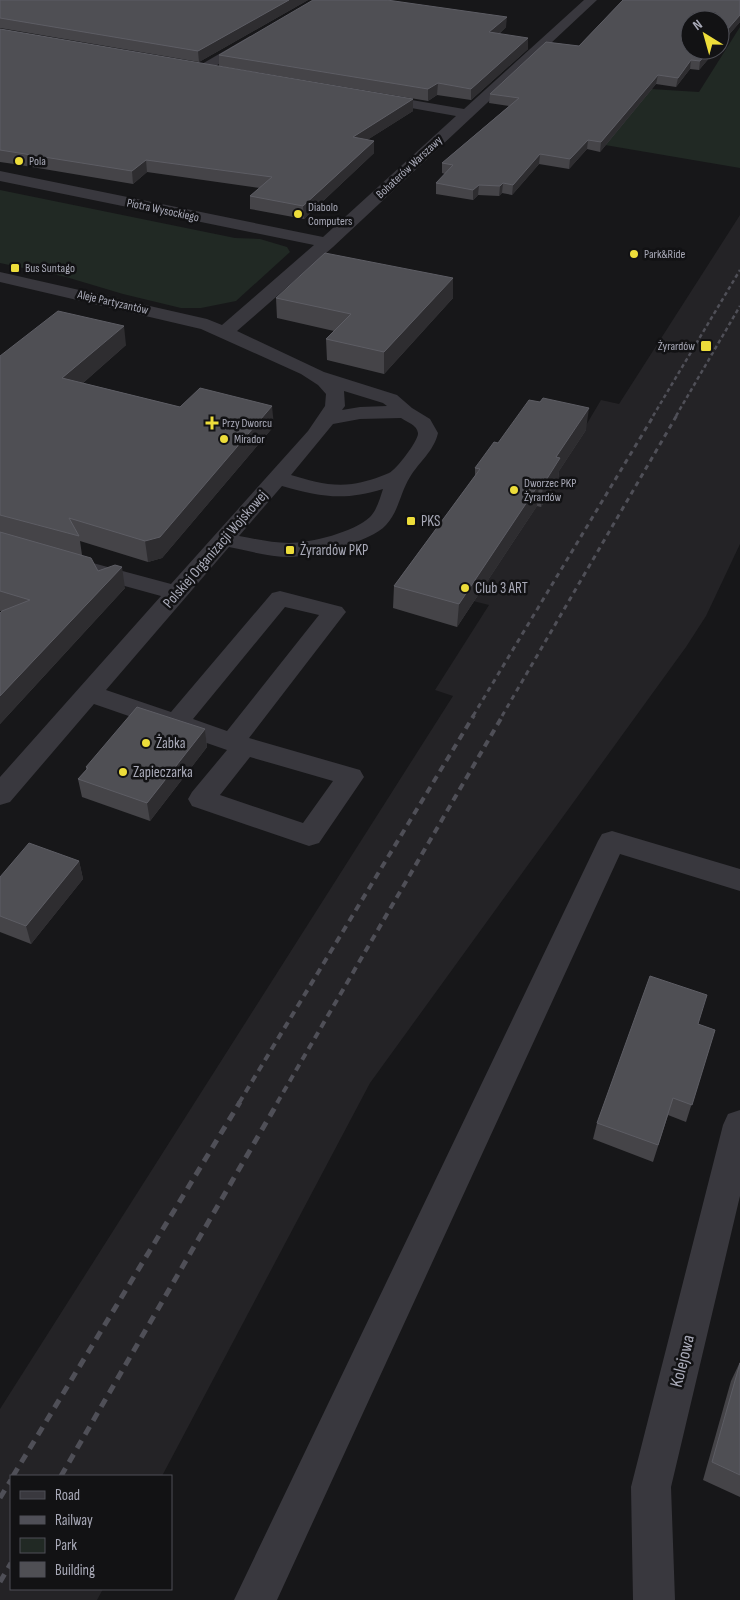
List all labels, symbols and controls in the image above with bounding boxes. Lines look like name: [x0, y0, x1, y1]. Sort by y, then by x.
north arrow: [680, 10, 730, 60]
text: N: [689, 16, 706, 34]
street label: Bohaterów Warszawy: [373, 133, 446, 202]
place label: Pola: [29, 154, 46, 169]
marker: Pola: [13, 155, 25, 167]
street label: Piotra Wysockiego: [125, 196, 200, 225]
place label: Diabolo Computers: [308, 200, 352, 229]
marker: Diabolo Computers: [292, 208, 304, 220]
place label: Park&Ride: [644, 247, 685, 262]
marker: Park&Ride: [628, 248, 640, 260]
place label: Bus Suntago: [25, 261, 75, 276]
marker: Bus Suntago: [9, 262, 21, 274]
street label: Aleje Partyzantów: [75, 287, 150, 318]
place label: Żyrardów: [658, 339, 695, 354]
marker: Żyrardów: [699, 339, 713, 353]
place label: Przy Dworcu: [222, 416, 272, 431]
marker: Przy Dworcu: [206, 417, 218, 429]
place label: Mirador: [234, 432, 265, 447]
marker: Mirador: [218, 433, 230, 445]
place label: Dworzec PKP Żyrardów: [524, 476, 576, 505]
marker: Dworzec PKP Żyrardów: [508, 484, 520, 496]
street label: Polskiej Organizacji Wojskowej: [159, 486, 272, 612]
place label: PKS: [421, 512, 441, 531]
marker: PKS: [405, 515, 417, 527]
place label: Żyrardów PKP: [300, 541, 368, 560]
marker: Żyrardów PKP: [284, 544, 296, 556]
place label: Club 3 ART: [475, 579, 528, 598]
marker: Club 3 ART: [459, 582, 471, 594]
place label: Żabka: [156, 734, 186, 753]
marker: Żabka: [140, 737, 152, 749]
place label: Zapieczarka: [133, 763, 193, 782]
marker: Zapieczarka: [117, 766, 129, 778]
street label: Kolejowa: [666, 1333, 699, 1390]
legend: [10, 1475, 172, 1590]
text: Road: [55, 1486, 80, 1505]
text: Railway: [55, 1511, 93, 1530]
text: Park: [55, 1536, 77, 1555]
text: Building: [55, 1561, 95, 1580]

